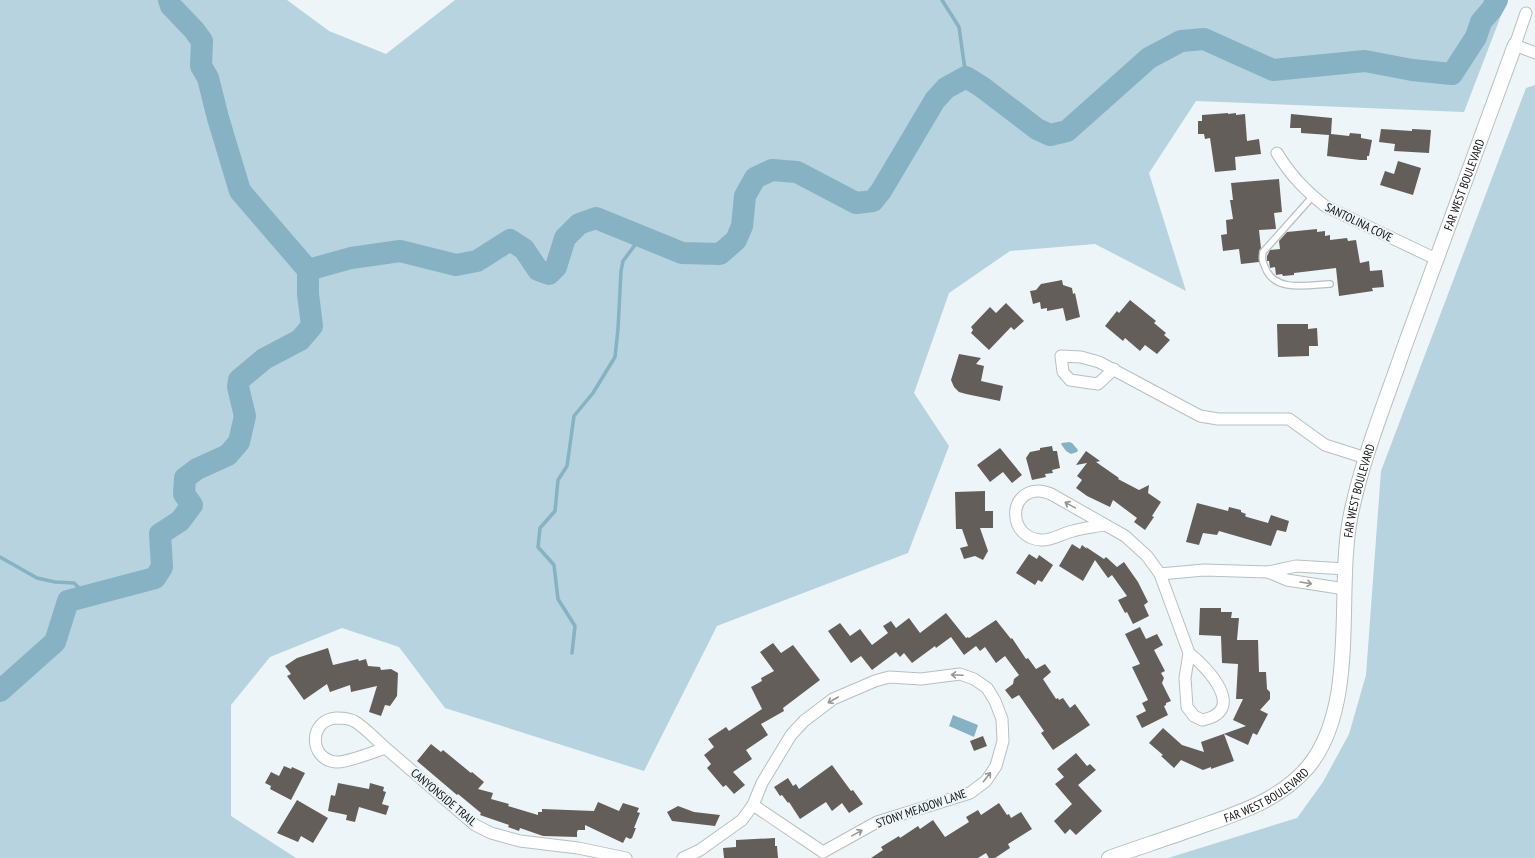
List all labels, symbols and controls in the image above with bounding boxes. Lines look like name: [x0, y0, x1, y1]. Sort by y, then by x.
street label: FAR WEST BOULEVARD: [1440, 137, 1487, 232]
street label: SANTOLINA COVE: [1323, 199, 1395, 245]
street label: FAR WEST BOULEVARD: [1340, 442, 1377, 538]
one-way arrow: [1064, 500, 1076, 508]
one-way arrow: [1299, 579, 1312, 587]
one-way arrow: [951, 672, 964, 679]
one-way arrow: [827, 697, 839, 705]
street label: FAR WEST BOULEVARD: [1222, 764, 1311, 825]
street label: CANYONSIDE TRAIL: [408, 765, 480, 829]
one-way arrow: [983, 772, 992, 783]
street label: STONY MEADOW LANE: [874, 785, 968, 831]
one-way arrow: [851, 828, 863, 836]

